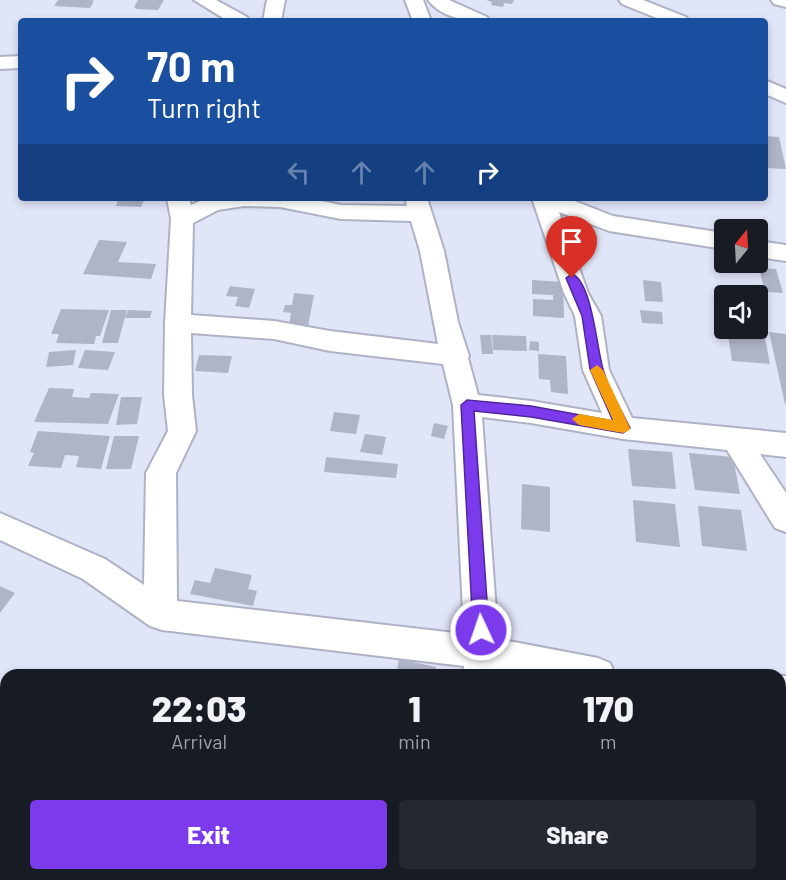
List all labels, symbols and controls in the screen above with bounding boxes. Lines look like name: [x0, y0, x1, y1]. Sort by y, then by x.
text: 70 m: [147, 40, 235, 90]
icon: right: [48, 42, 126, 120]
text: Turn right: [147, 91, 261, 123]
icon: left: [282, 156, 315, 189]
icon: ahead: [345, 156, 378, 189]
icon: ahead: [408, 156, 441, 189]
icon: right: [471, 156, 504, 189]
pin: [546, 216, 597, 278]
north arrow: [714, 219, 768, 273]
map controls: [714, 219, 768, 339]
icon: arrive: [555, 225, 588, 258]
button: sound: [714, 285, 768, 339]
position arrow: [449, 598, 513, 662]
text: 22:03: [152, 686, 246, 729]
text: 1: [408, 686, 421, 729]
text: 170: [583, 686, 634, 729]
text: Arrival: [171, 729, 227, 753]
text: min: [398, 729, 431, 753]
text: m: [600, 729, 617, 753]
button: Exit: [30, 800, 387, 869]
button: Share: [399, 800, 756, 869]

